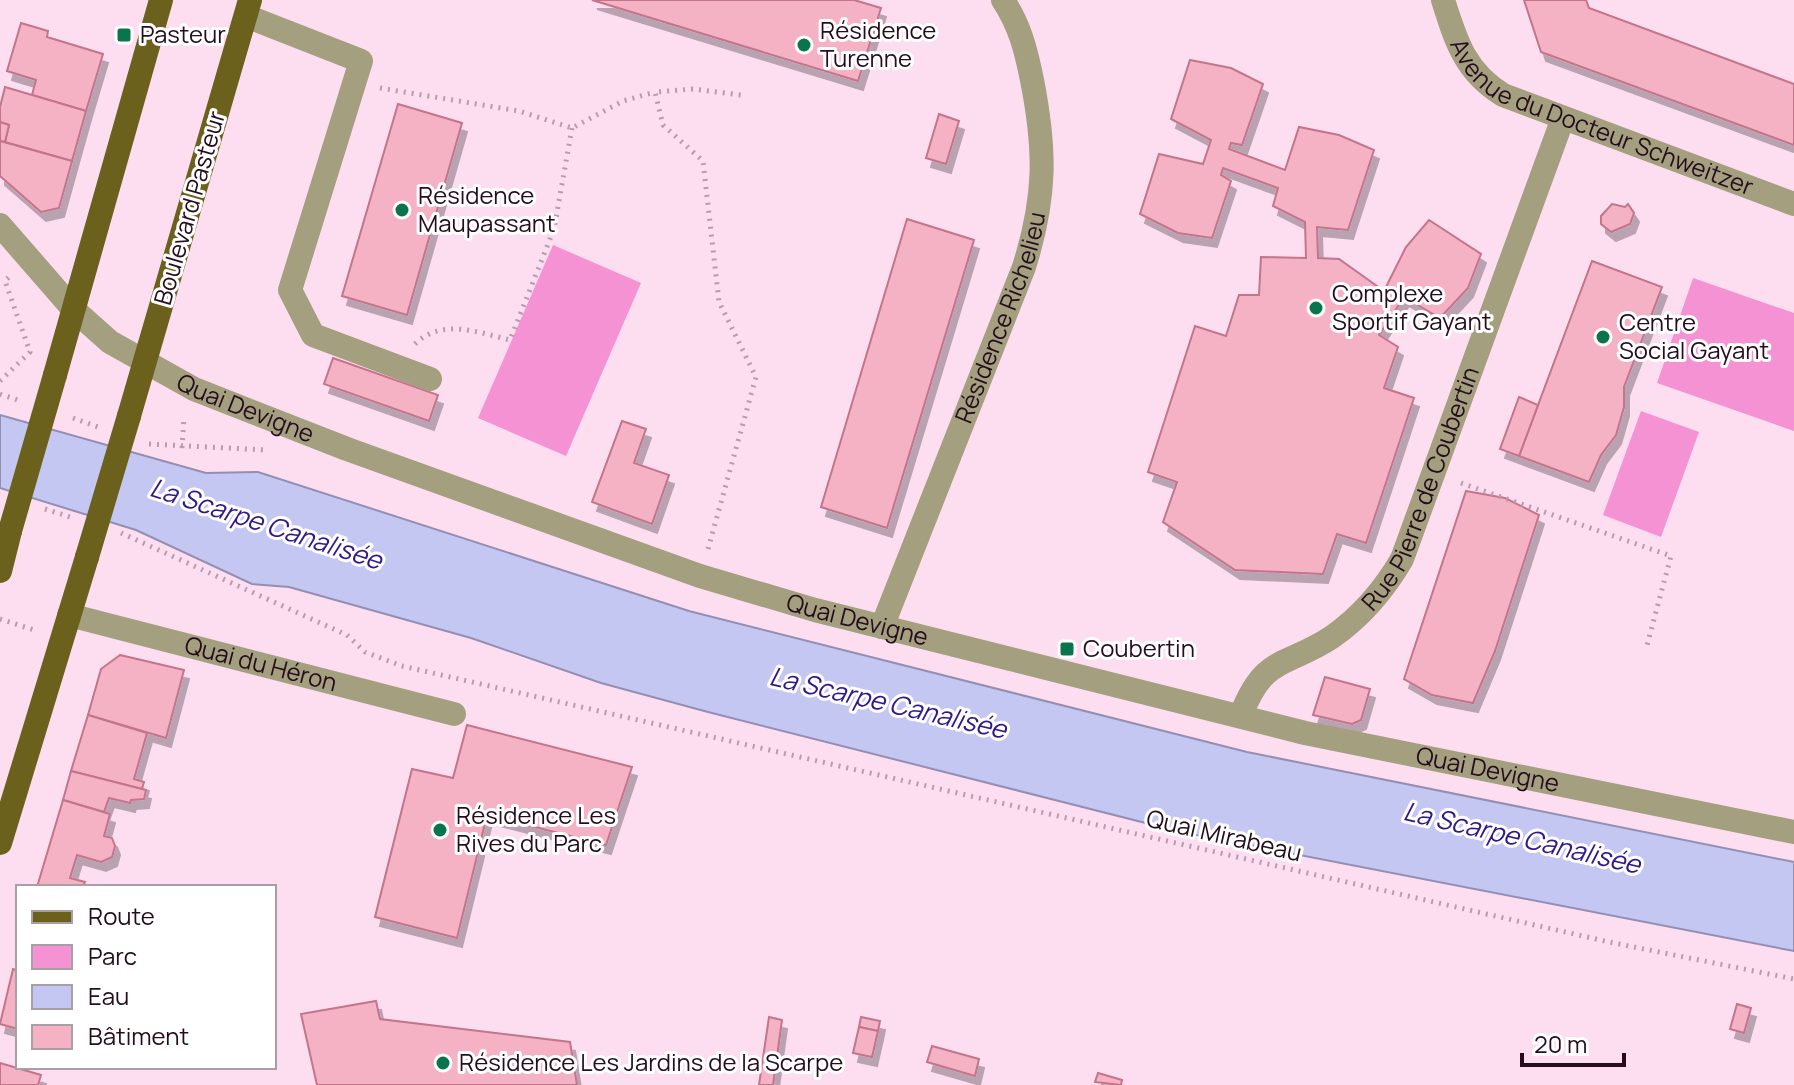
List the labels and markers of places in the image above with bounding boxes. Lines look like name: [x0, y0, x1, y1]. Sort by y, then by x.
place label: Résidence Turenne: [820, 13, 936, 74]
place label: Pasteur: [140, 17, 226, 50]
marker: Pasteur: [115, 26, 133, 44]
marker: Résidence Turenne: [795, 36, 813, 54]
place label: Résidence Maupassant: [418, 178, 556, 239]
marker: Résidence Maupassant: [393, 201, 411, 219]
place label: Complexe Sportif Gayant: [1332, 276, 1491, 337]
marker: Complexe Sportif Gayant: [1307, 299, 1325, 317]
place label: Centre Social Gayant: [1619, 305, 1769, 366]
marker: Centre Social Gayant: [1594, 328, 1612, 346]
place label: Coubertin: [1083, 631, 1195, 664]
marker: Coubertin: [1058, 640, 1076, 658]
place label: Résidence Les Rives du Parc: [456, 798, 616, 859]
marker: Résidence Les Rives du Parc: [431, 821, 449, 839]
place label: Résidence Les Jardins de la Scarpe: [459, 1045, 843, 1078]
marker: Résidence Les Jardins de la Scarpe: [434, 1054, 452, 1072]

